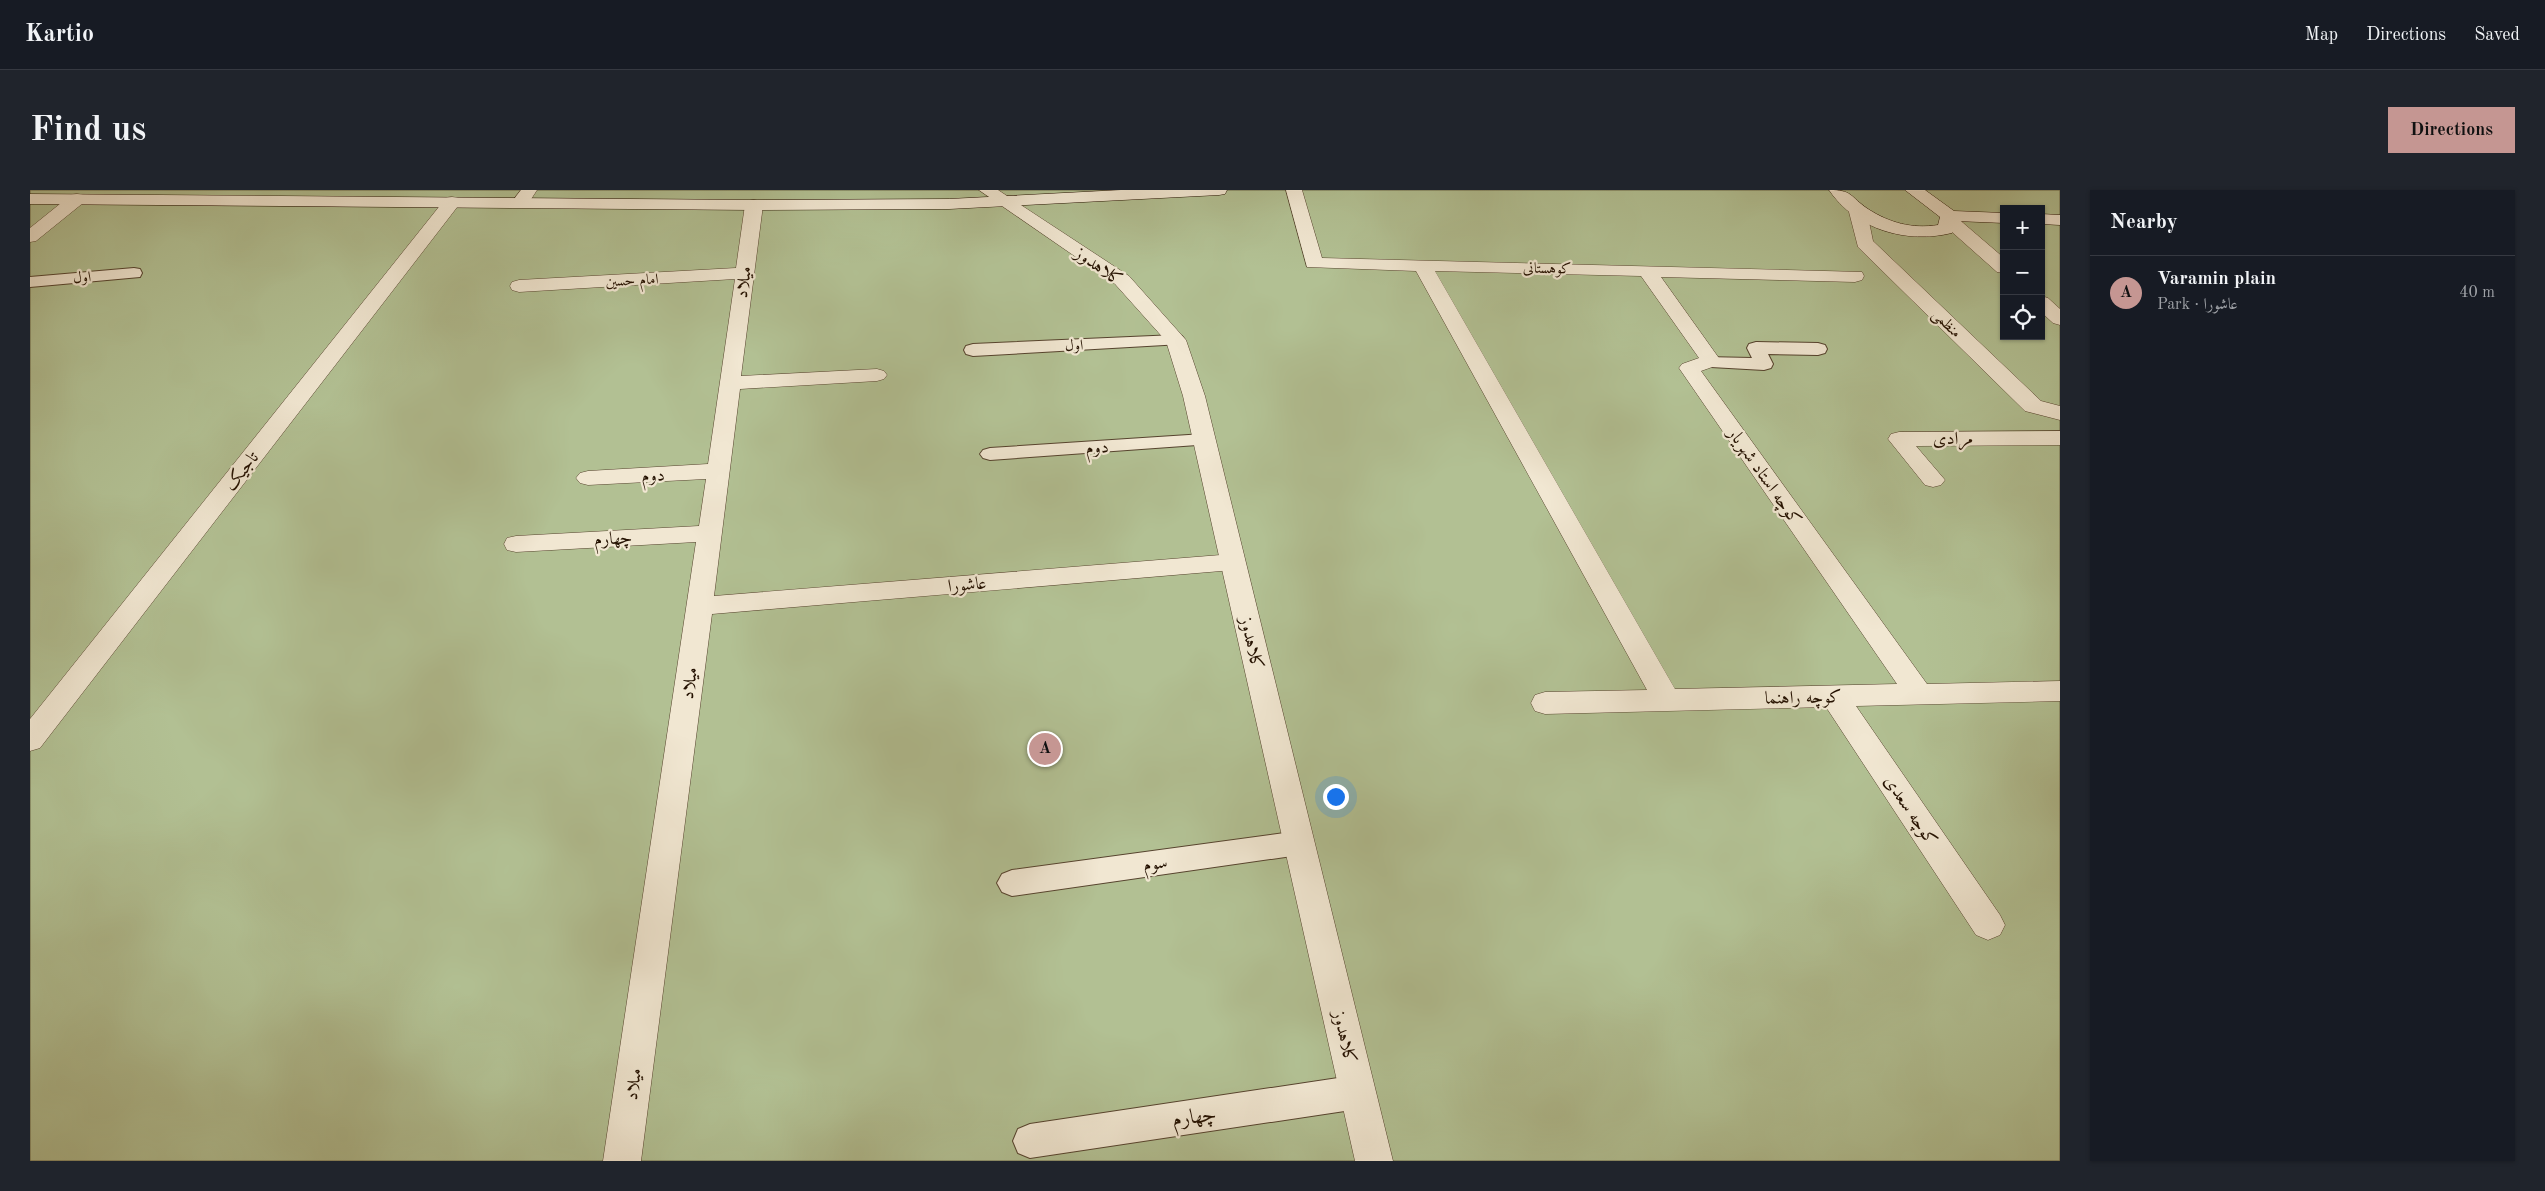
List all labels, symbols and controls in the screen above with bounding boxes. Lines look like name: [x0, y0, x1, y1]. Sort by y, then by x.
text: Kartio: [25, 23, 94, 47]
text: Map: [2305, 26, 2338, 44]
text: Directions: [2366, 26, 2446, 44]
text: Saved: [2474, 26, 2520, 44]
button: Directions: [2388, 107, 2515, 153]
text: Find us: [30, 113, 146, 148]
map controls: [2000, 205, 2045, 340]
button: +: [2000, 205, 2045, 250]
text: Nearby: [2110, 212, 2178, 233]
street label: کلاهدوز: [1069, 242, 1126, 290]
button: −: [2000, 250, 2045, 295]
street label: کوهستانی: [1523, 261, 1571, 277]
street label: میلاد: [733, 265, 755, 299]
street label: اول: [72, 270, 92, 287]
text: Varamin plain: [2157, 270, 2276, 289]
street label: امام حسین: [605, 273, 659, 294]
text: A: [2120, 285, 2132, 301]
text: 40 m: [2459, 285, 2495, 301]
button: locate: [2000, 295, 2045, 340]
text: Park · عاشورا: [2157, 297, 2238, 313]
street label: منظمی: [1927, 307, 1963, 343]
street label: اول: [1065, 339, 1084, 354]
street label: کوچه استاد شهریار: [1720, 423, 1804, 530]
street label: مرادی: [1933, 430, 1973, 451]
street label: دوم: [1085, 438, 1110, 464]
street label: تاجیک: [220, 448, 263, 495]
street label: دوم: [641, 466, 666, 492]
street label: چهارم: [593, 529, 633, 555]
street label: عاشورا: [947, 574, 987, 597]
street label: کلاهدوز: [1235, 613, 1267, 672]
street label: میلاد: [679, 666, 701, 700]
street label: کوچه راهنما: [1764, 688, 1842, 711]
pin: A: [1029, 730, 1061, 768]
street label: کوچه سعدی: [1878, 772, 1940, 850]
your location: [1323, 784, 1349, 810]
street label: سوم: [1142, 853, 1169, 881]
street label: کلاهدوز: [1328, 1007, 1360, 1066]
street label: میلاد: [623, 1067, 645, 1101]
street label: چهارم: [1171, 1104, 1219, 1137]

